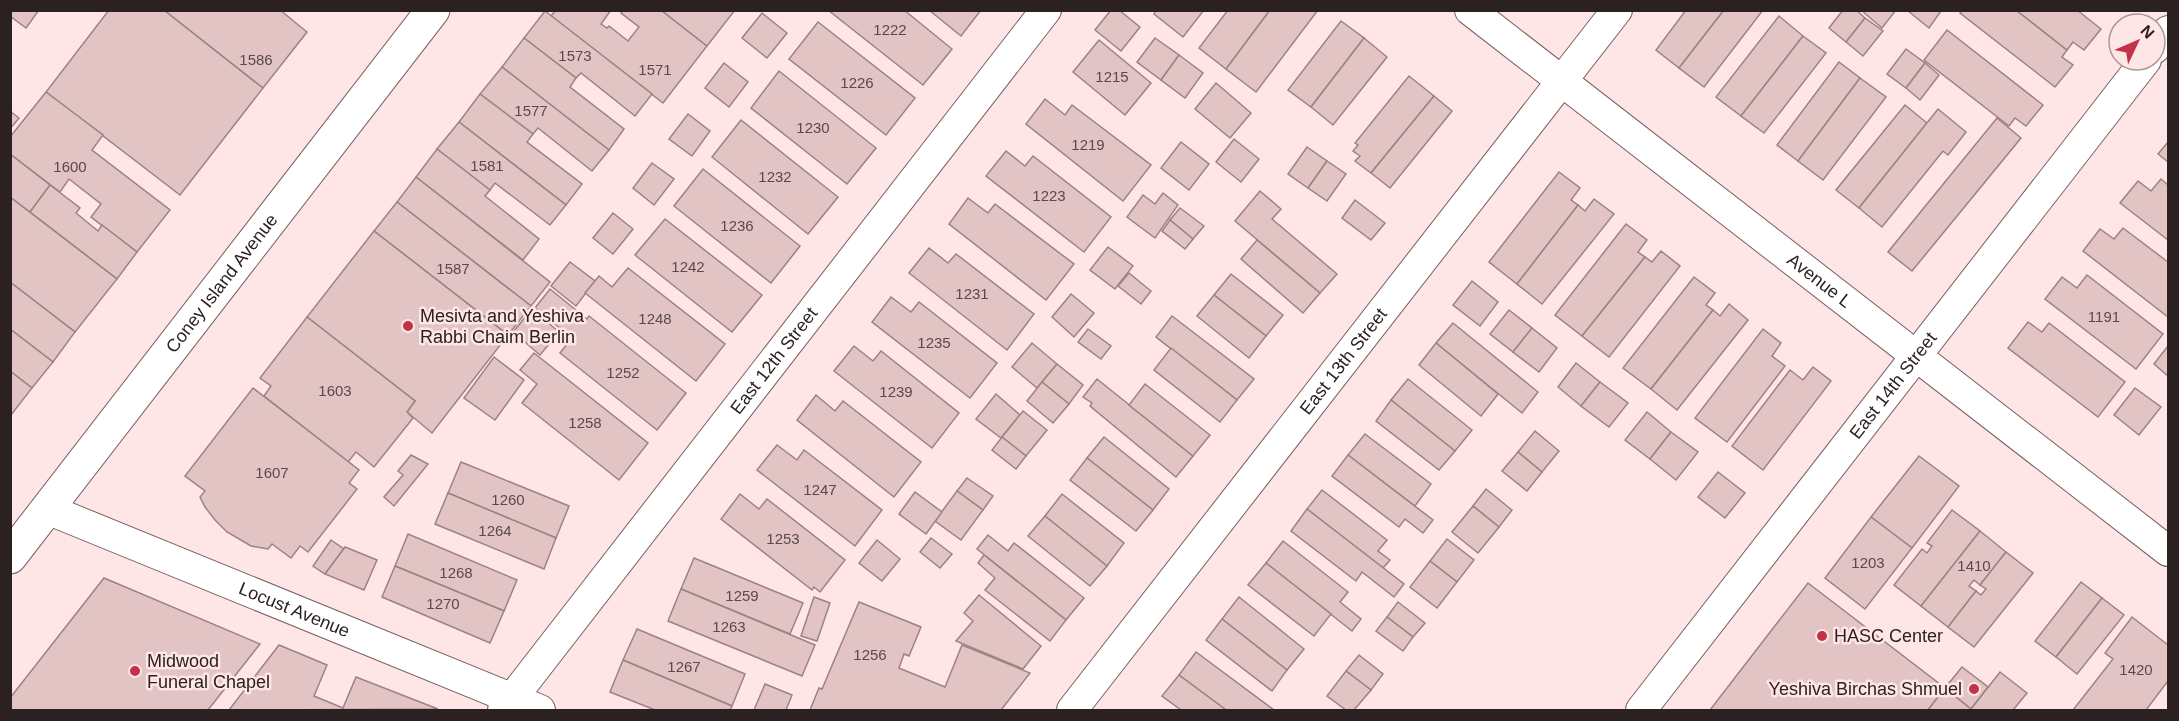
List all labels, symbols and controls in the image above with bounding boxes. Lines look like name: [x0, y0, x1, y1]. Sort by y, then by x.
north arrow: [2107, 12, 2167, 72]
house number: 1222: [873, 21, 907, 38]
text: N: [2137, 22, 2158, 42]
house number: 1573: [558, 47, 592, 64]
house number: 1586: [239, 51, 273, 68]
house number: 1571: [638, 61, 672, 78]
house number: 1215: [1095, 68, 1129, 85]
house number: 1226: [840, 74, 874, 91]
house number: 1577: [514, 102, 548, 119]
house number: 1230: [796, 119, 830, 136]
house number: 1219: [1071, 136, 1105, 153]
house number: 1581: [470, 157, 504, 174]
house number: 1600: [53, 158, 87, 175]
house number: 1232: [758, 168, 792, 185]
house number: 1223: [1032, 187, 1066, 204]
street label: Coney Island Avenue: [162, 210, 282, 357]
house number: 1236: [720, 217, 754, 234]
street label: Avenue L: [1783, 250, 1855, 312]
house number: 1242: [671, 258, 705, 275]
house number: 1587: [436, 260, 470, 277]
house number: 1231: [955, 285, 989, 302]
street label: East 12th Street: [726, 304, 821, 418]
street label: East 13th Street: [1296, 304, 1391, 418]
place label: Mesivta and Yeshiva Rabbi Chaim Berlin: [420, 306, 585, 347]
house number: 1191: [2088, 308, 2120, 325]
house number: 1248: [638, 310, 672, 327]
marker: Mesivta and Yeshiva Rabbi Chaim Berlin: [401, 319, 415, 333]
street label: East 14th Street: [1846, 328, 1941, 443]
house number: 1235: [917, 334, 951, 351]
house number: 1252: [606, 364, 640, 381]
house number: 1603: [318, 382, 352, 399]
house number: 1239: [879, 383, 913, 400]
house number: 1258: [568, 414, 602, 431]
house number: 1607: [255, 464, 289, 481]
house number: 1247: [803, 481, 837, 498]
house number: 1260: [491, 491, 525, 508]
house number: 1264: [478, 522, 512, 539]
house number: 1253: [766, 530, 800, 547]
house number: 1203: [1851, 554, 1885, 571]
house number: 1410: [1957, 557, 1991, 574]
house number: 1268: [439, 564, 473, 581]
street label: Locust Avenue: [236, 578, 353, 641]
house number: 1259: [725, 587, 759, 604]
house number: 1270: [426, 595, 460, 612]
house number: 1263: [712, 618, 746, 635]
place label: HASC Center: [1834, 626, 1943, 646]
marker: HASC Center: [1815, 629, 1829, 643]
house number: 1256: [853, 646, 887, 663]
place label: Midwood Funeral Chapel: [147, 651, 270, 692]
house number: 1267: [667, 658, 701, 675]
house number: 1420: [2119, 661, 2153, 678]
marker: Midwood Funeral Chapel: [128, 664, 142, 678]
place label: Yeshiva Birchas Shmuel: [1769, 679, 1962, 699]
marker: Yeshiva Birchas Shmuel: [1967, 682, 1981, 696]

